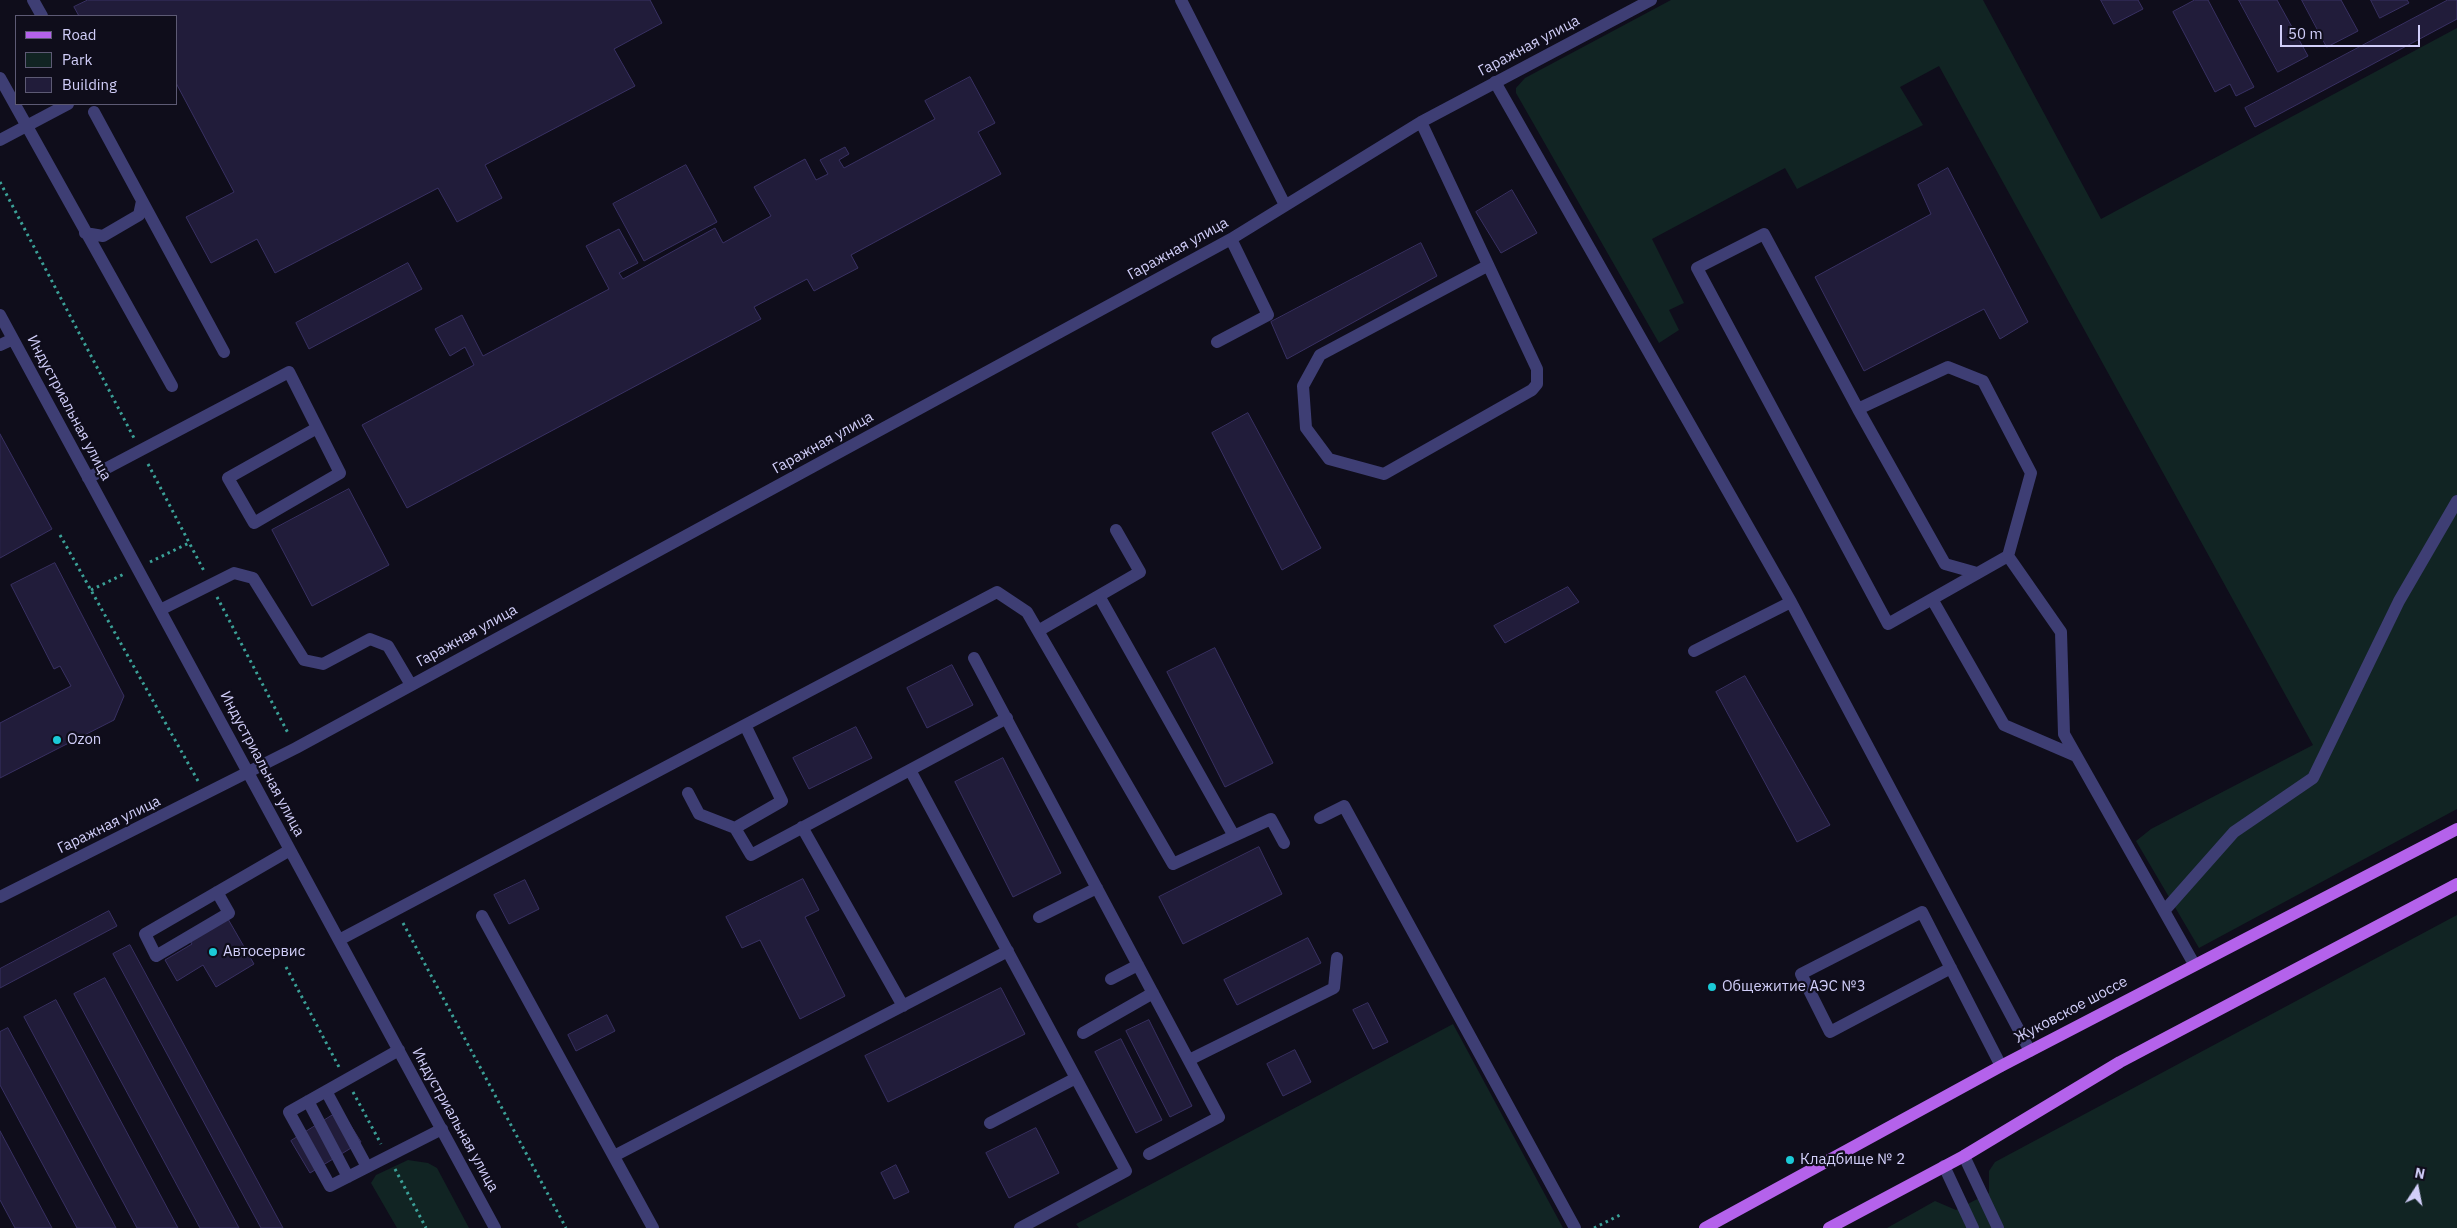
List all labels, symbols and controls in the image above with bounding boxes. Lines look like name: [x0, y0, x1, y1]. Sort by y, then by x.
street label: Гаражная улица: [1475, 12, 1583, 80]
legend: [15, 15, 178, 105]
scale bar: [2282, 15, 2422, 47]
text: 50 m: [2288, 24, 2323, 43]
text: Road: [62, 25, 97, 44]
text: Park: [62, 50, 92, 69]
text: Building: [62, 75, 117, 94]
street label: Гаражная улица: [1124, 214, 1232, 284]
street label: Индустриальная улица: [23, 332, 115, 484]
street label: Гаражная улица: [769, 408, 877, 478]
street label: Гаражная улица: [413, 601, 521, 671]
street label: Индустриальная улица: [216, 688, 308, 840]
place label: Ozon: [67, 731, 101, 749]
marker: Ozon: [51, 734, 63, 746]
street label: Гаражная улица: [55, 792, 163, 858]
place label: Автосервис: [223, 943, 305, 961]
marker: Автосервис: [207, 946, 219, 958]
street label: Жуковское шоссе: [2011, 973, 2131, 1047]
place label: Общежитие АЭС №3: [1722, 978, 1866, 996]
marker: Общежитие АЭС №3: [1706, 981, 1718, 993]
street label: Индустриальная улица: [408, 1045, 502, 1195]
place label: Кладбище № 2: [1800, 1151, 1905, 1169]
marker: Кладбище № 2: [1784, 1154, 1796, 1166]
north arrow: [2392, 1163, 2442, 1213]
text: N: [2413, 1163, 2427, 1183]

